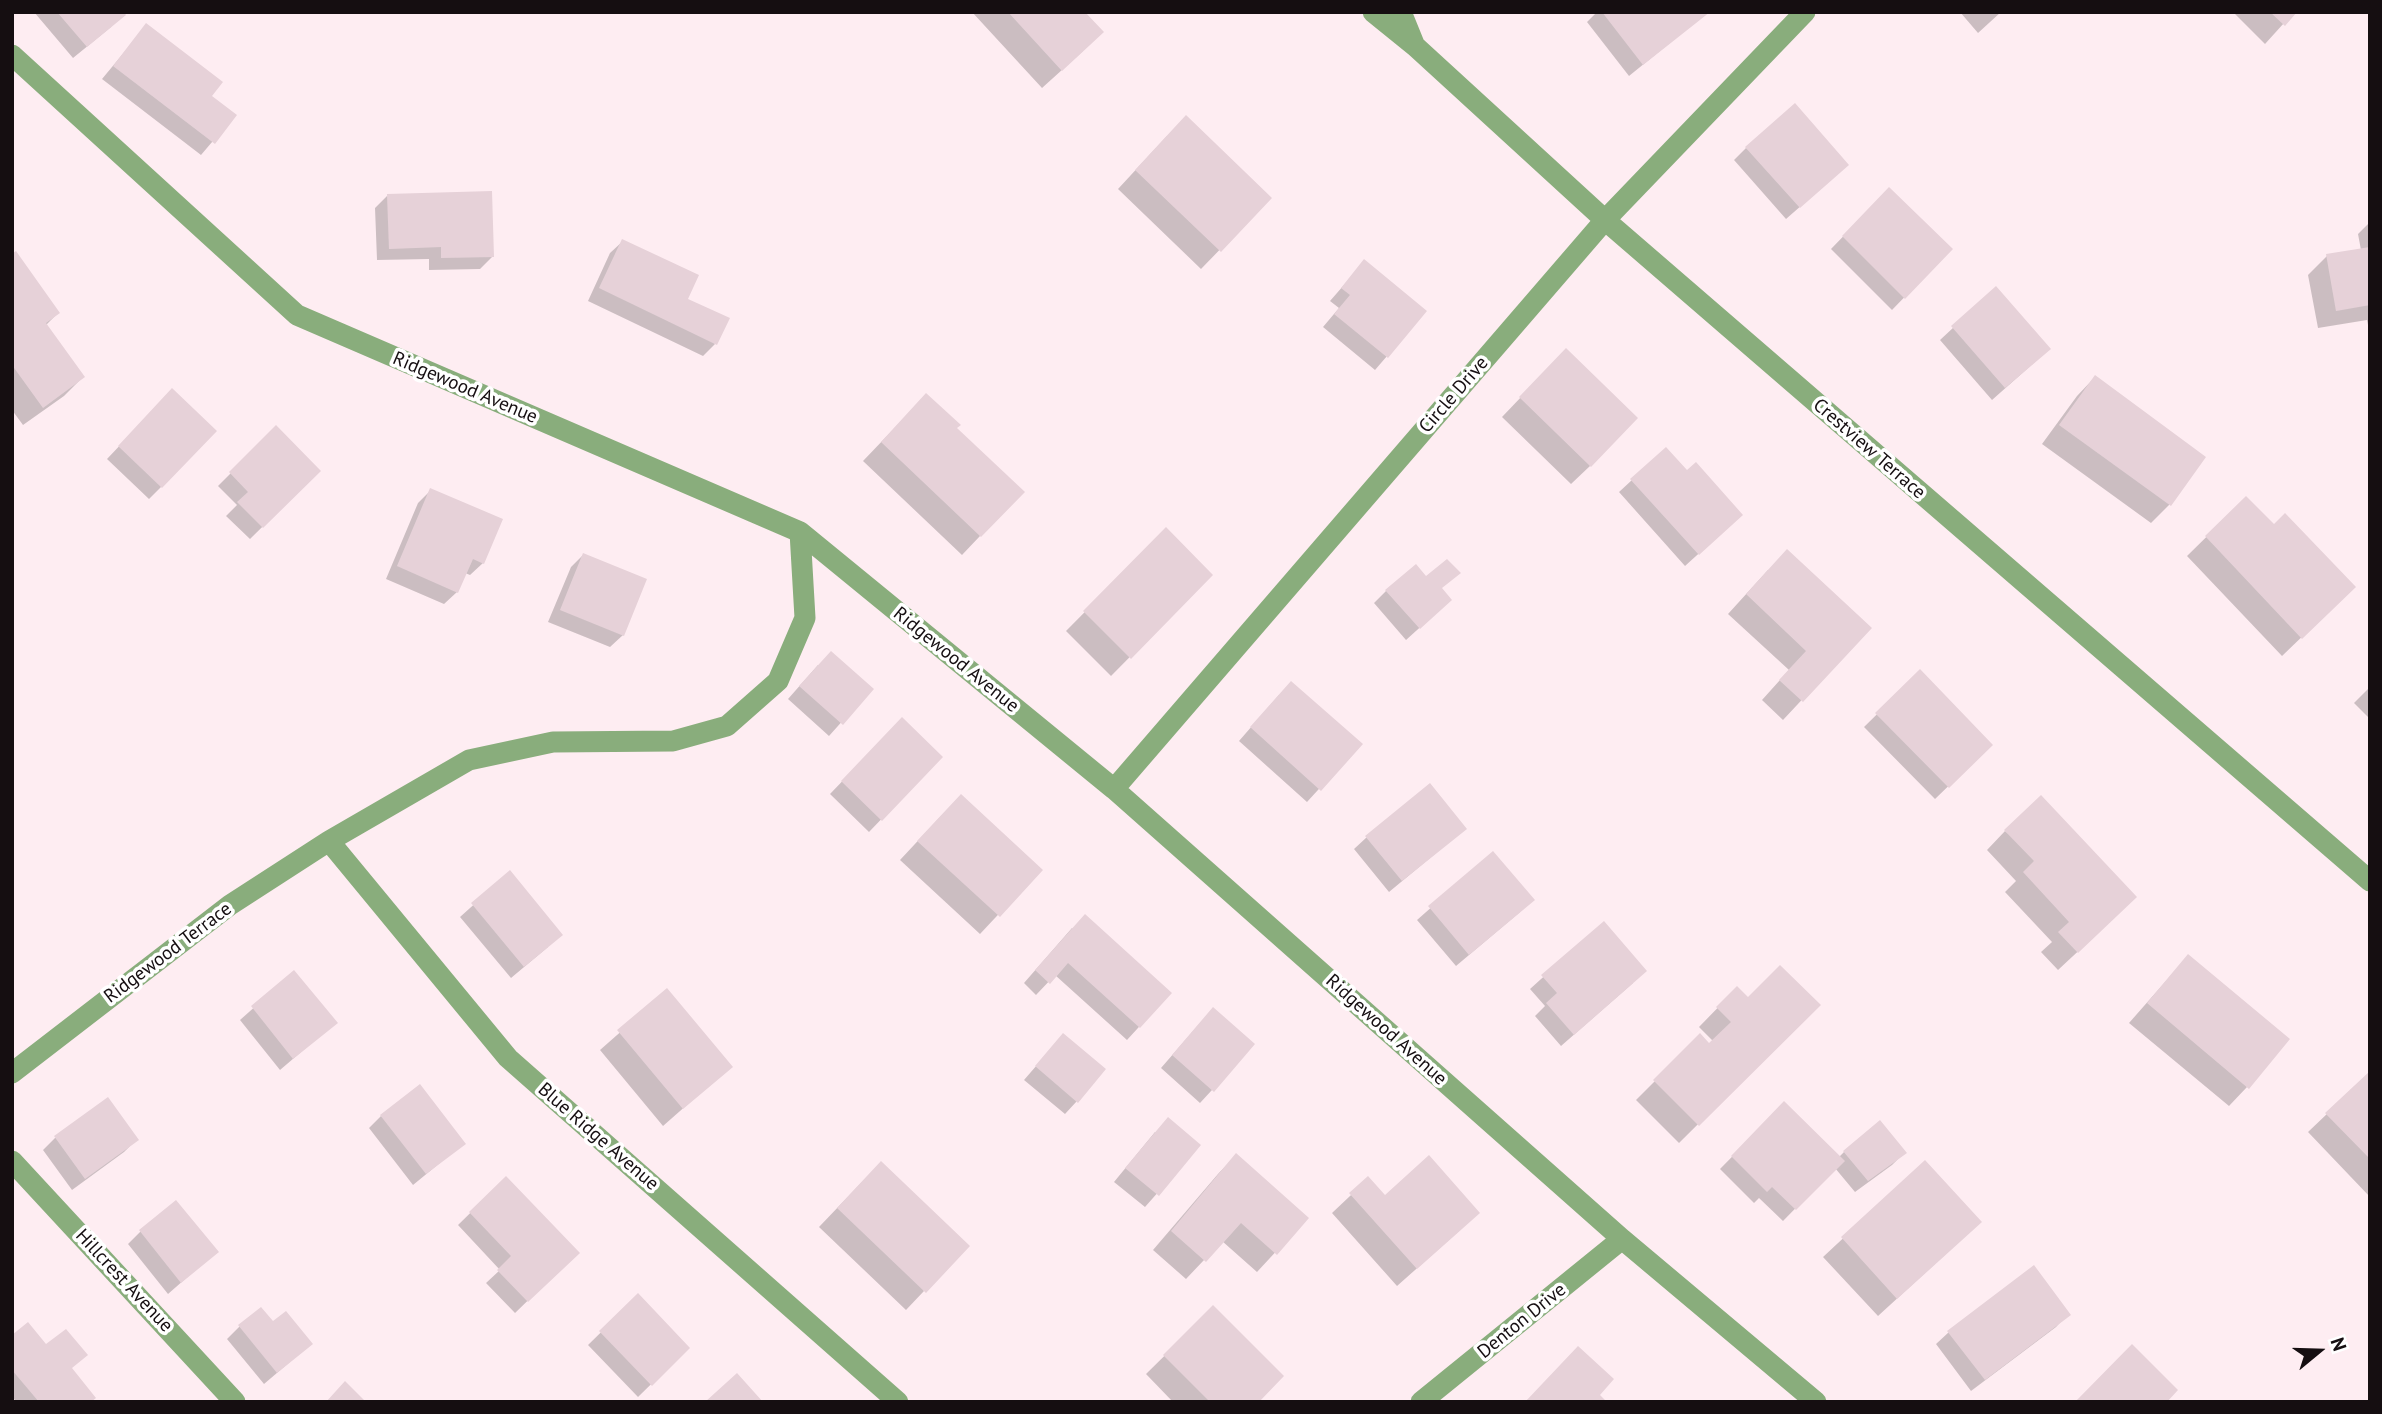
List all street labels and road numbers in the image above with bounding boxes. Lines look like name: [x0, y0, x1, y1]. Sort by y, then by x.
street label: Ridgewood Avenue: [389, 347, 541, 429]
street label: Circle Drive: [1415, 352, 1493, 438]
street label: Crestview Terrace: [1808, 394, 1930, 504]
street label: Ridgewood Avenue: [889, 602, 1023, 718]
street label: Ridgewood Terrace: [100, 898, 236, 1008]
street label: Ridgewood Avenue: [1321, 970, 1451, 1090]
street label: Blue Ridge Avenue: [533, 1078, 663, 1196]
street label: Hillcrest Avenue: [70, 1225, 178, 1337]
street label: Denton Drive: [1473, 1278, 1571, 1364]

